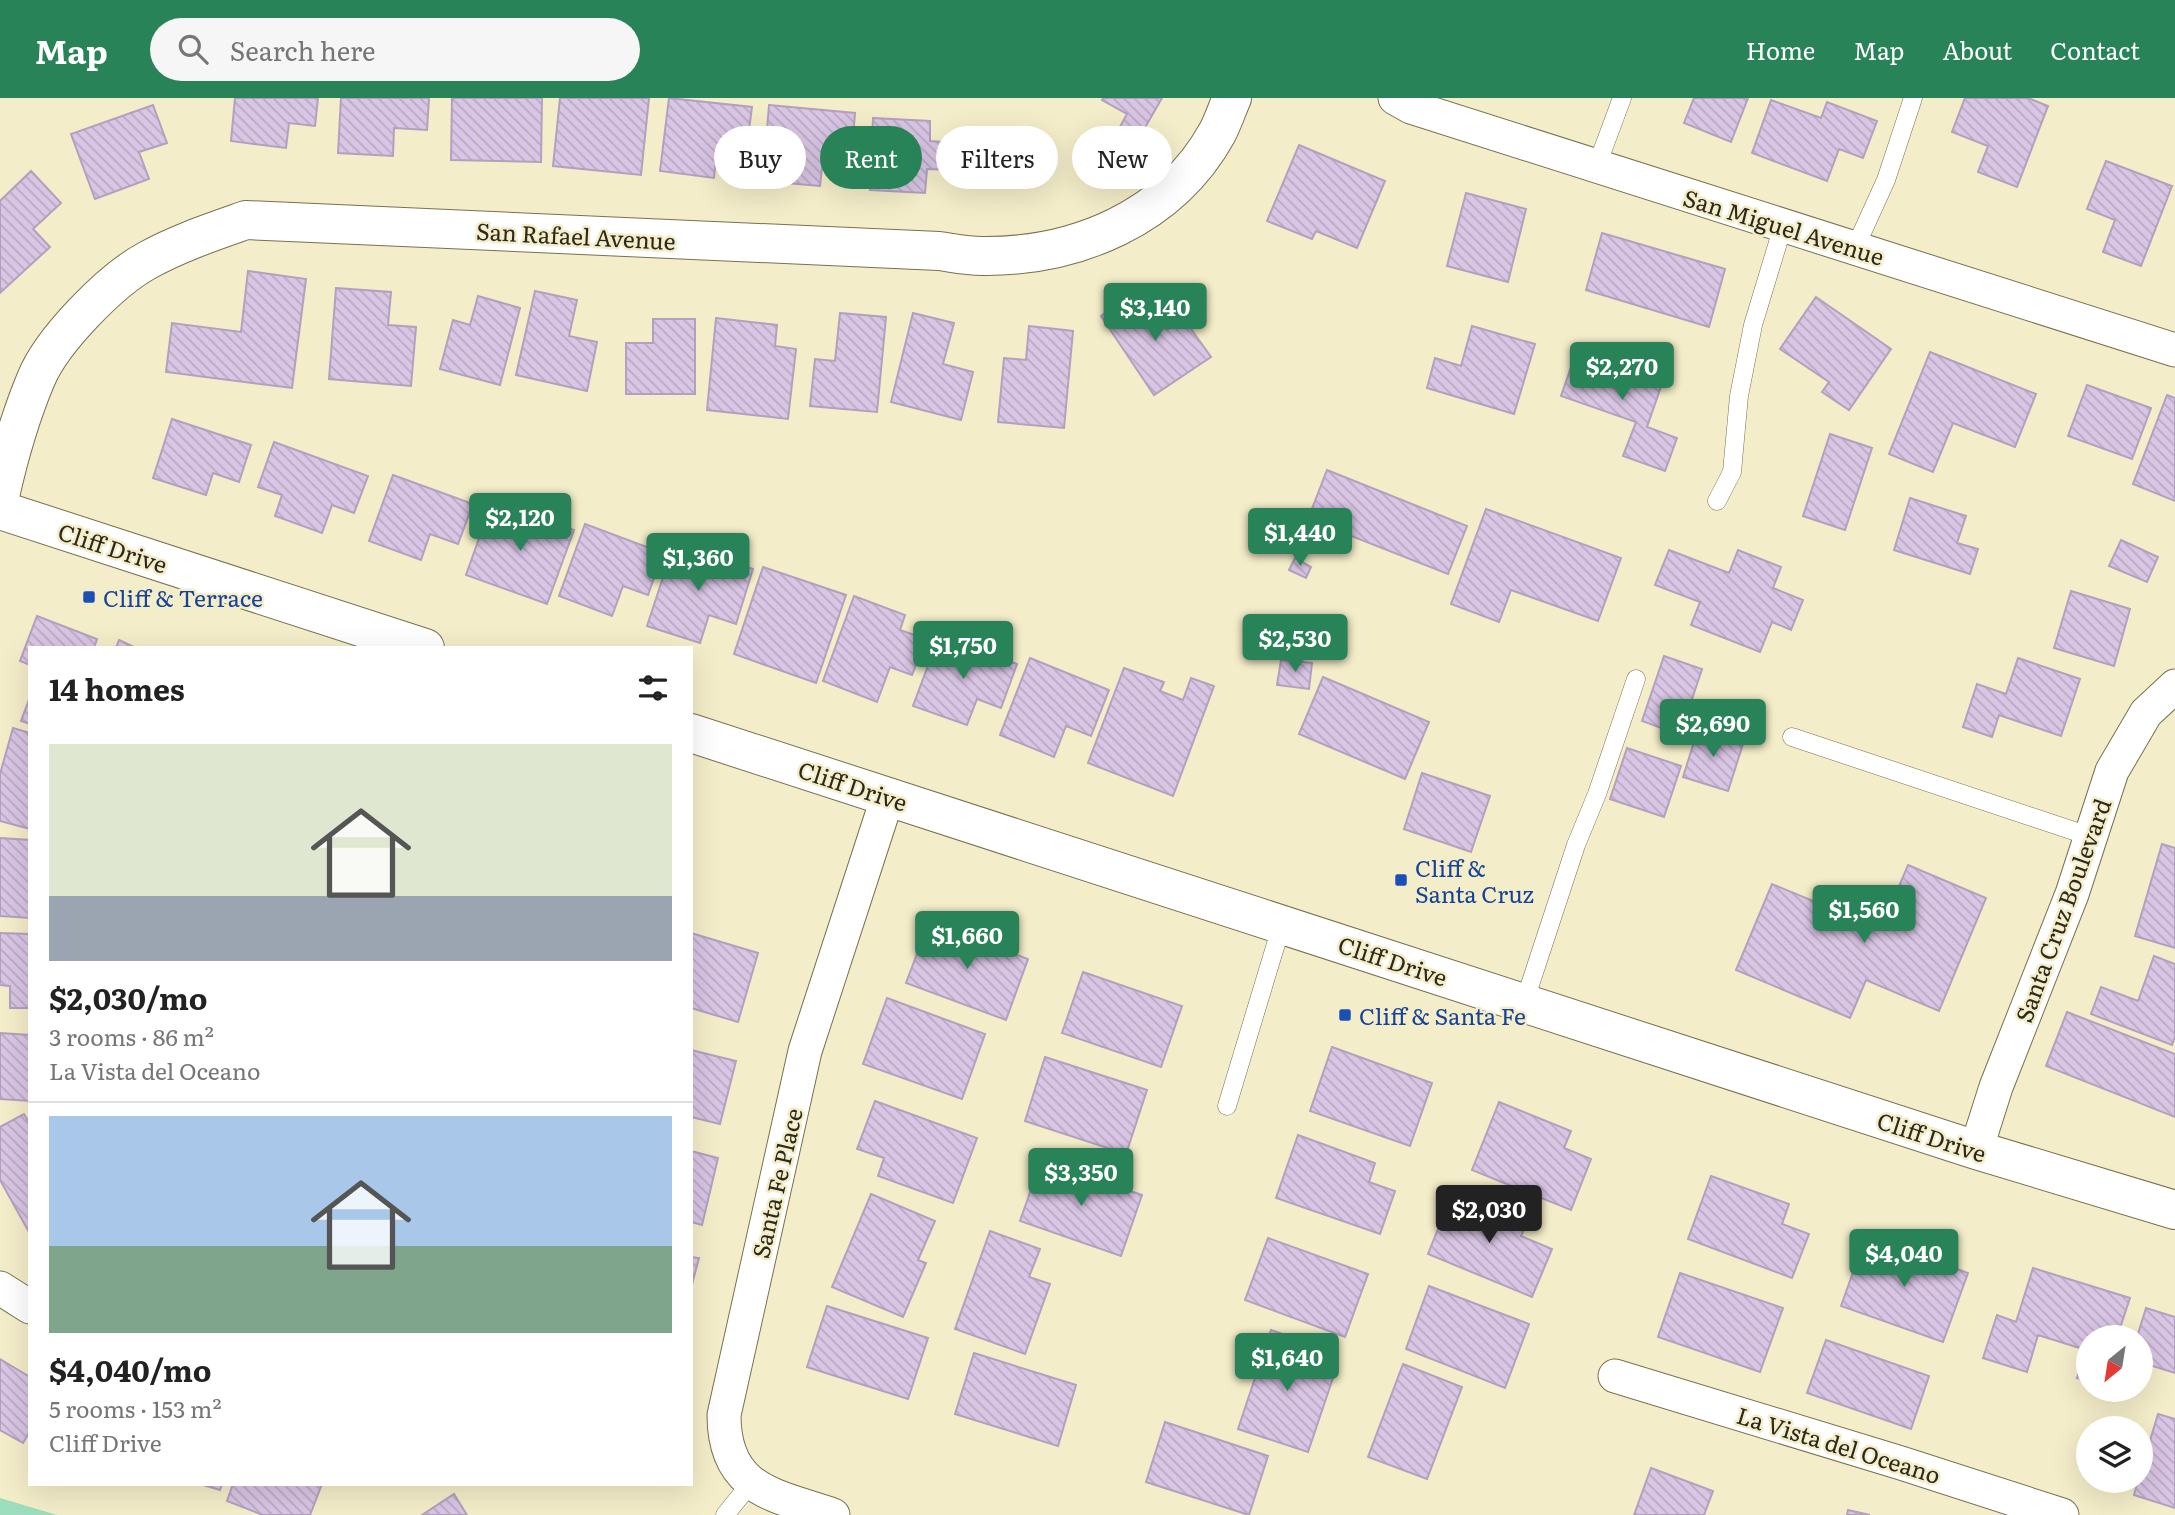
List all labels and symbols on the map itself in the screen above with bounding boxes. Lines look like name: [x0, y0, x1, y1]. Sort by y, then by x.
street label: San Miguel Avenue: [1680, 179, 1889, 273]
street label: San Rafael Avenue: [475, 213, 677, 257]
pin: $3,140: [1098, 284, 1212, 343]
pin: $2,270: [1565, 342, 1679, 402]
pin: $2,120: [463, 494, 577, 553]
pin: $1,440: [1243, 508, 1357, 568]
street label: Cliff Drive: [54, 513, 172, 581]
pin: $1,360: [641, 533, 755, 593]
place label: Cliff & Terrace: [103, 580, 263, 614]
marker: Cliff & Terrace: [81, 589, 97, 605]
pin: $2,530: [1238, 614, 1352, 674]
pin: $1,750: [906, 622, 1020, 681]
pin: $2,690: [1656, 700, 1770, 759]
street label: Cliff Drive: [794, 751, 912, 819]
street label: Santa Cruz Boulevard: [2006, 793, 2118, 1027]
place label: Cliff & Santa Cruz: [1415, 850, 1534, 910]
marker: Cliff & Santa Cruz: [1393, 872, 1409, 888]
pin: $1,560: [1807, 886, 1921, 945]
pin: $1,660: [910, 912, 1024, 971]
street label: Cliff Drive: [1334, 926, 1452, 994]
place label: Cliff & Santa Fe: [1359, 998, 1526, 1032]
marker: Cliff & Santa Fe: [1337, 1007, 1353, 1023]
street label: Cliff Drive: [1873, 1102, 1991, 1170]
street label: Santa Fe Place: [742, 1105, 810, 1261]
pin: $3,350: [1024, 1148, 1138, 1208]
pin: $2,030: [1432, 1186, 1546, 1245]
pin: $4,040: [1847, 1230, 1961, 1289]
north arrow: [2076, 1325, 2152, 1402]
pin: $1,640: [1230, 1334, 1344, 1393]
street label: La Vista del Oceano: [1733, 1397, 1945, 1491]

